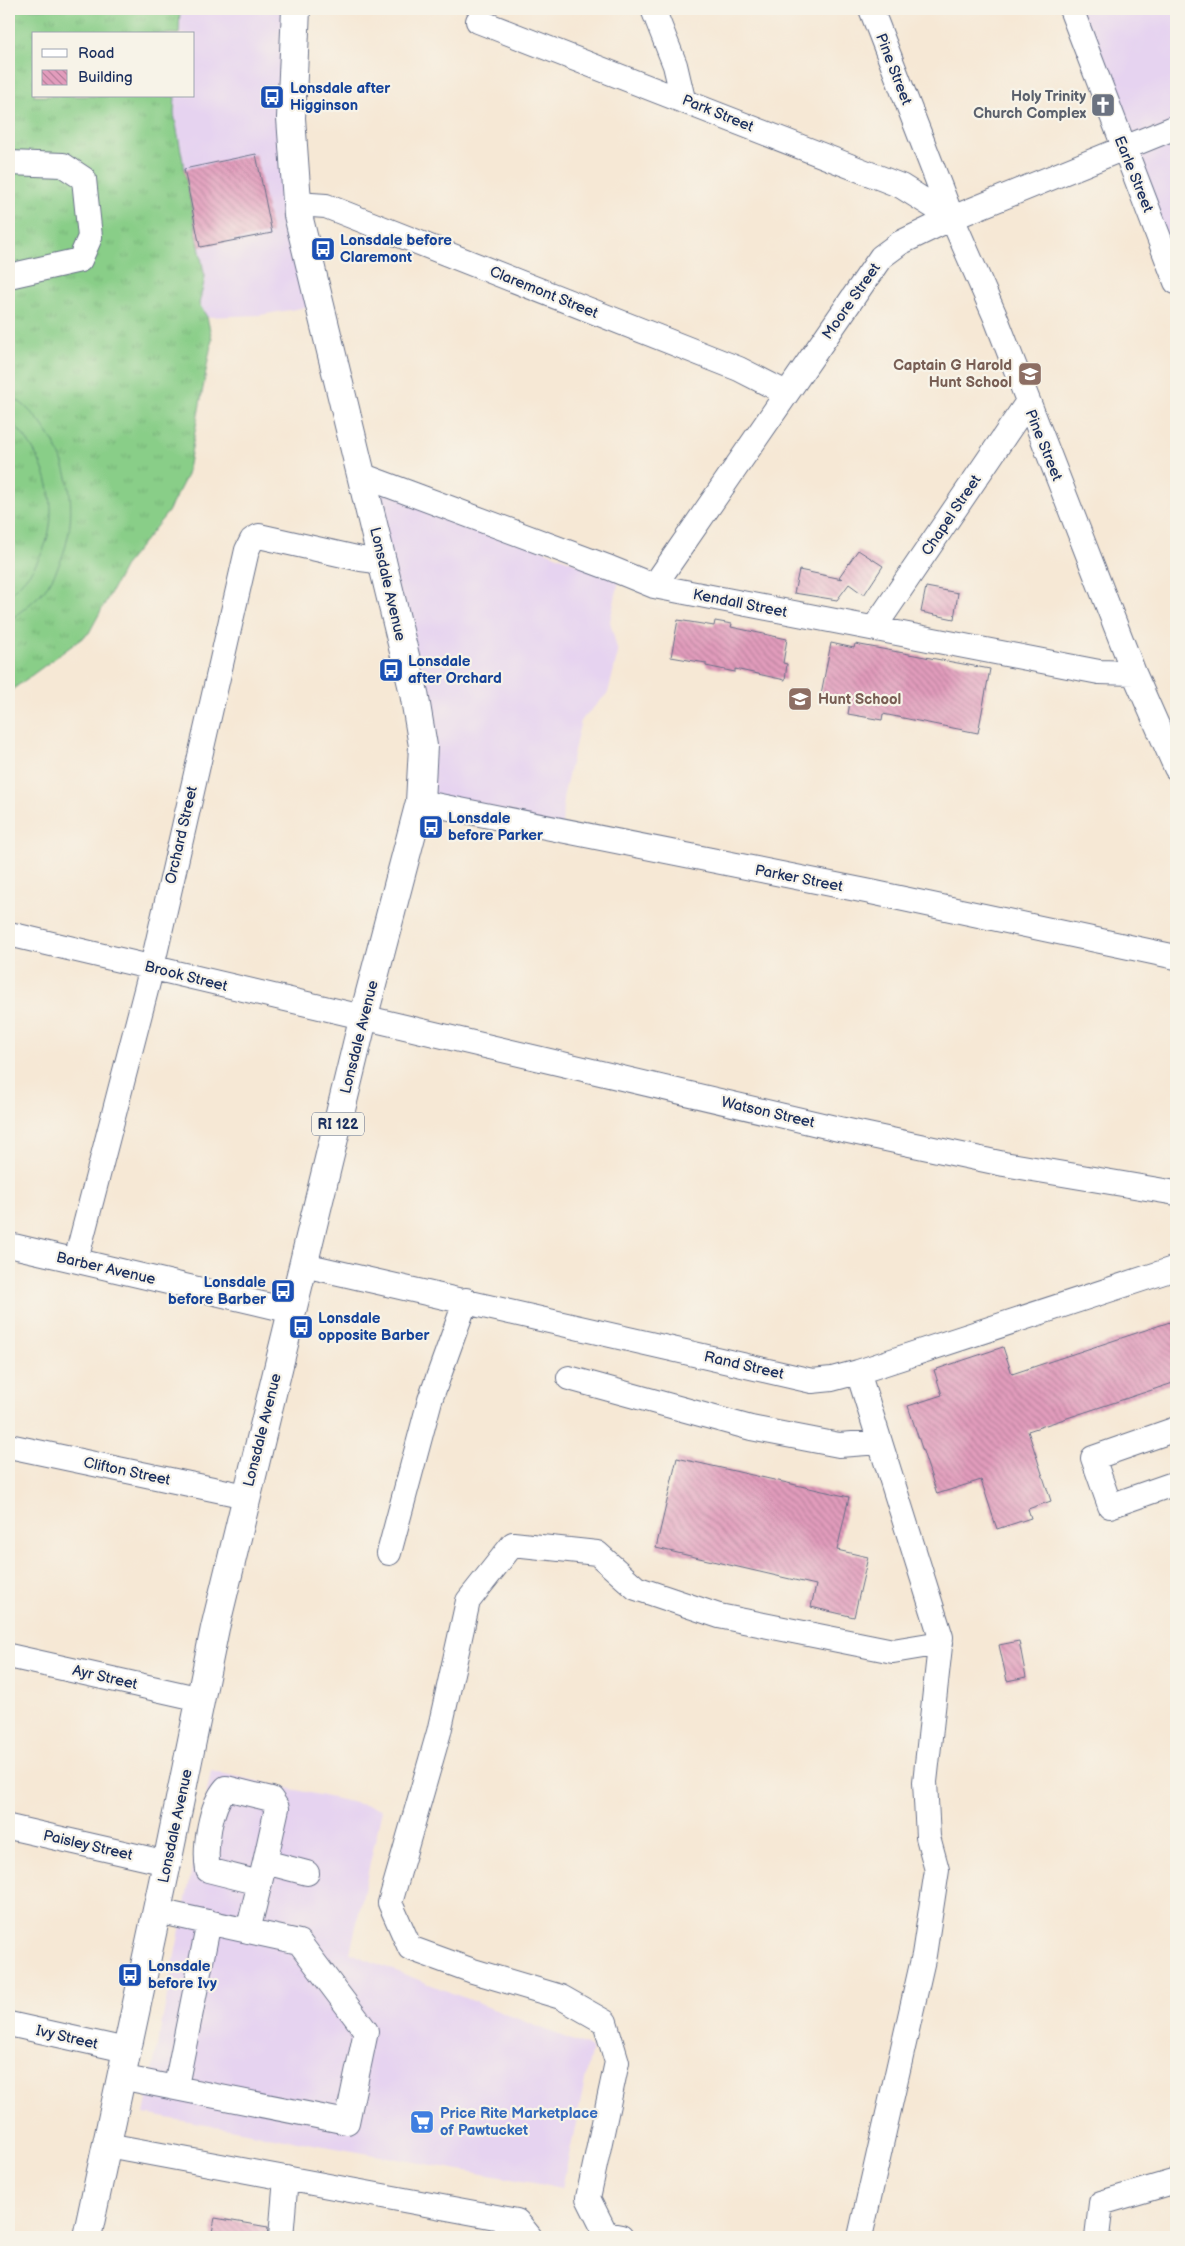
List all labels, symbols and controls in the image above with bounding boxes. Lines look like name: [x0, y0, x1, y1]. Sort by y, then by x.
street label: Pine Street: [871, 31, 916, 108]
legend: [32, 32, 195, 98]
text: Road: [78, 44, 114, 63]
text: Building: [78, 68, 133, 87]
place label: Lonsdale after Higginson: [290, 79, 391, 115]
bus stop icon: Lonsdale after Higginson: [259, 84, 285, 110]
place label: Holy Trinity Church Complex: [973, 87, 1086, 123]
street label: Park Street: [679, 91, 757, 136]
church icon: Holy Trinity Church Complex: [1090, 92, 1116, 118]
street label: Earle Street: [1110, 133, 1158, 216]
place label: Lonsdale before Claremont: [340, 231, 452, 267]
bus stop icon: Lonsdale before Claremont: [310, 236, 336, 262]
street label: Moore Street: [818, 259, 885, 343]
street label: Claremont Street: [487, 262, 601, 323]
place label: Captain G Harold Hunt School: [893, 356, 1012, 392]
school or university icon: Captain G Harold Hunt School: [1017, 361, 1043, 387]
street label: Pine Street: [1021, 407, 1067, 484]
street label: Chapel Street: [917, 471, 986, 559]
street label: Lonsdale Avenue: [365, 525, 410, 643]
street label: Kendall Street: [691, 585, 789, 622]
place label: Lonsdale after Orchard: [408, 652, 502, 688]
bus stop icon: Lonsdale after Orchard: [378, 657, 404, 683]
school or university icon: Hunt School: [787, 686, 813, 712]
place label: Hunt School: [818, 690, 901, 709]
street label: Orchard Street: [161, 784, 202, 886]
place label: Lonsdale before Parker: [448, 809, 544, 845]
bus stop icon: Lonsdale before Parker: [418, 814, 444, 840]
street label: Parker Street: [753, 861, 845, 896]
street label: Brook Street: [142, 957, 230, 996]
street label: Lonsdale Avenue: [336, 978, 383, 1096]
street label: Watson Street: [719, 1093, 817, 1133]
road number: RI 122: [312, 1112, 364, 1136]
street label: Barber Avenue: [54, 1248, 157, 1289]
place label: Lonsdale before Barber: [168, 1273, 267, 1309]
bus stop icon: Lonsdale before Barber: [270, 1278, 296, 1304]
place label: Lonsdale opposite Barber: [318, 1309, 430, 1345]
bus stop icon: Lonsdale opposite Barber: [288, 1314, 314, 1340]
street label: Rand Street: [702, 1347, 786, 1384]
street label: Lonsdale Avenue: [239, 1371, 286, 1489]
street label: Clifton Street: [82, 1453, 172, 1490]
street label: Ayr Street: [71, 1661, 140, 1694]
street label: Lonsdale Avenue: [154, 1767, 197, 1885]
street label: Paisley Street: [41, 1826, 135, 1865]
place label: Lonsdale before Ivy: [148, 1957, 217, 1993]
bus stop icon: Lonsdale before Ivy: [117, 1962, 143, 1988]
street label: Ivy Street: [34, 2021, 100, 2054]
place label: Price Rite Marketplace of Pawtucket: [440, 2104, 598, 2140]
supermarket icon: Price Rite Marketplace of Pawtucket: [409, 2109, 435, 2135]

